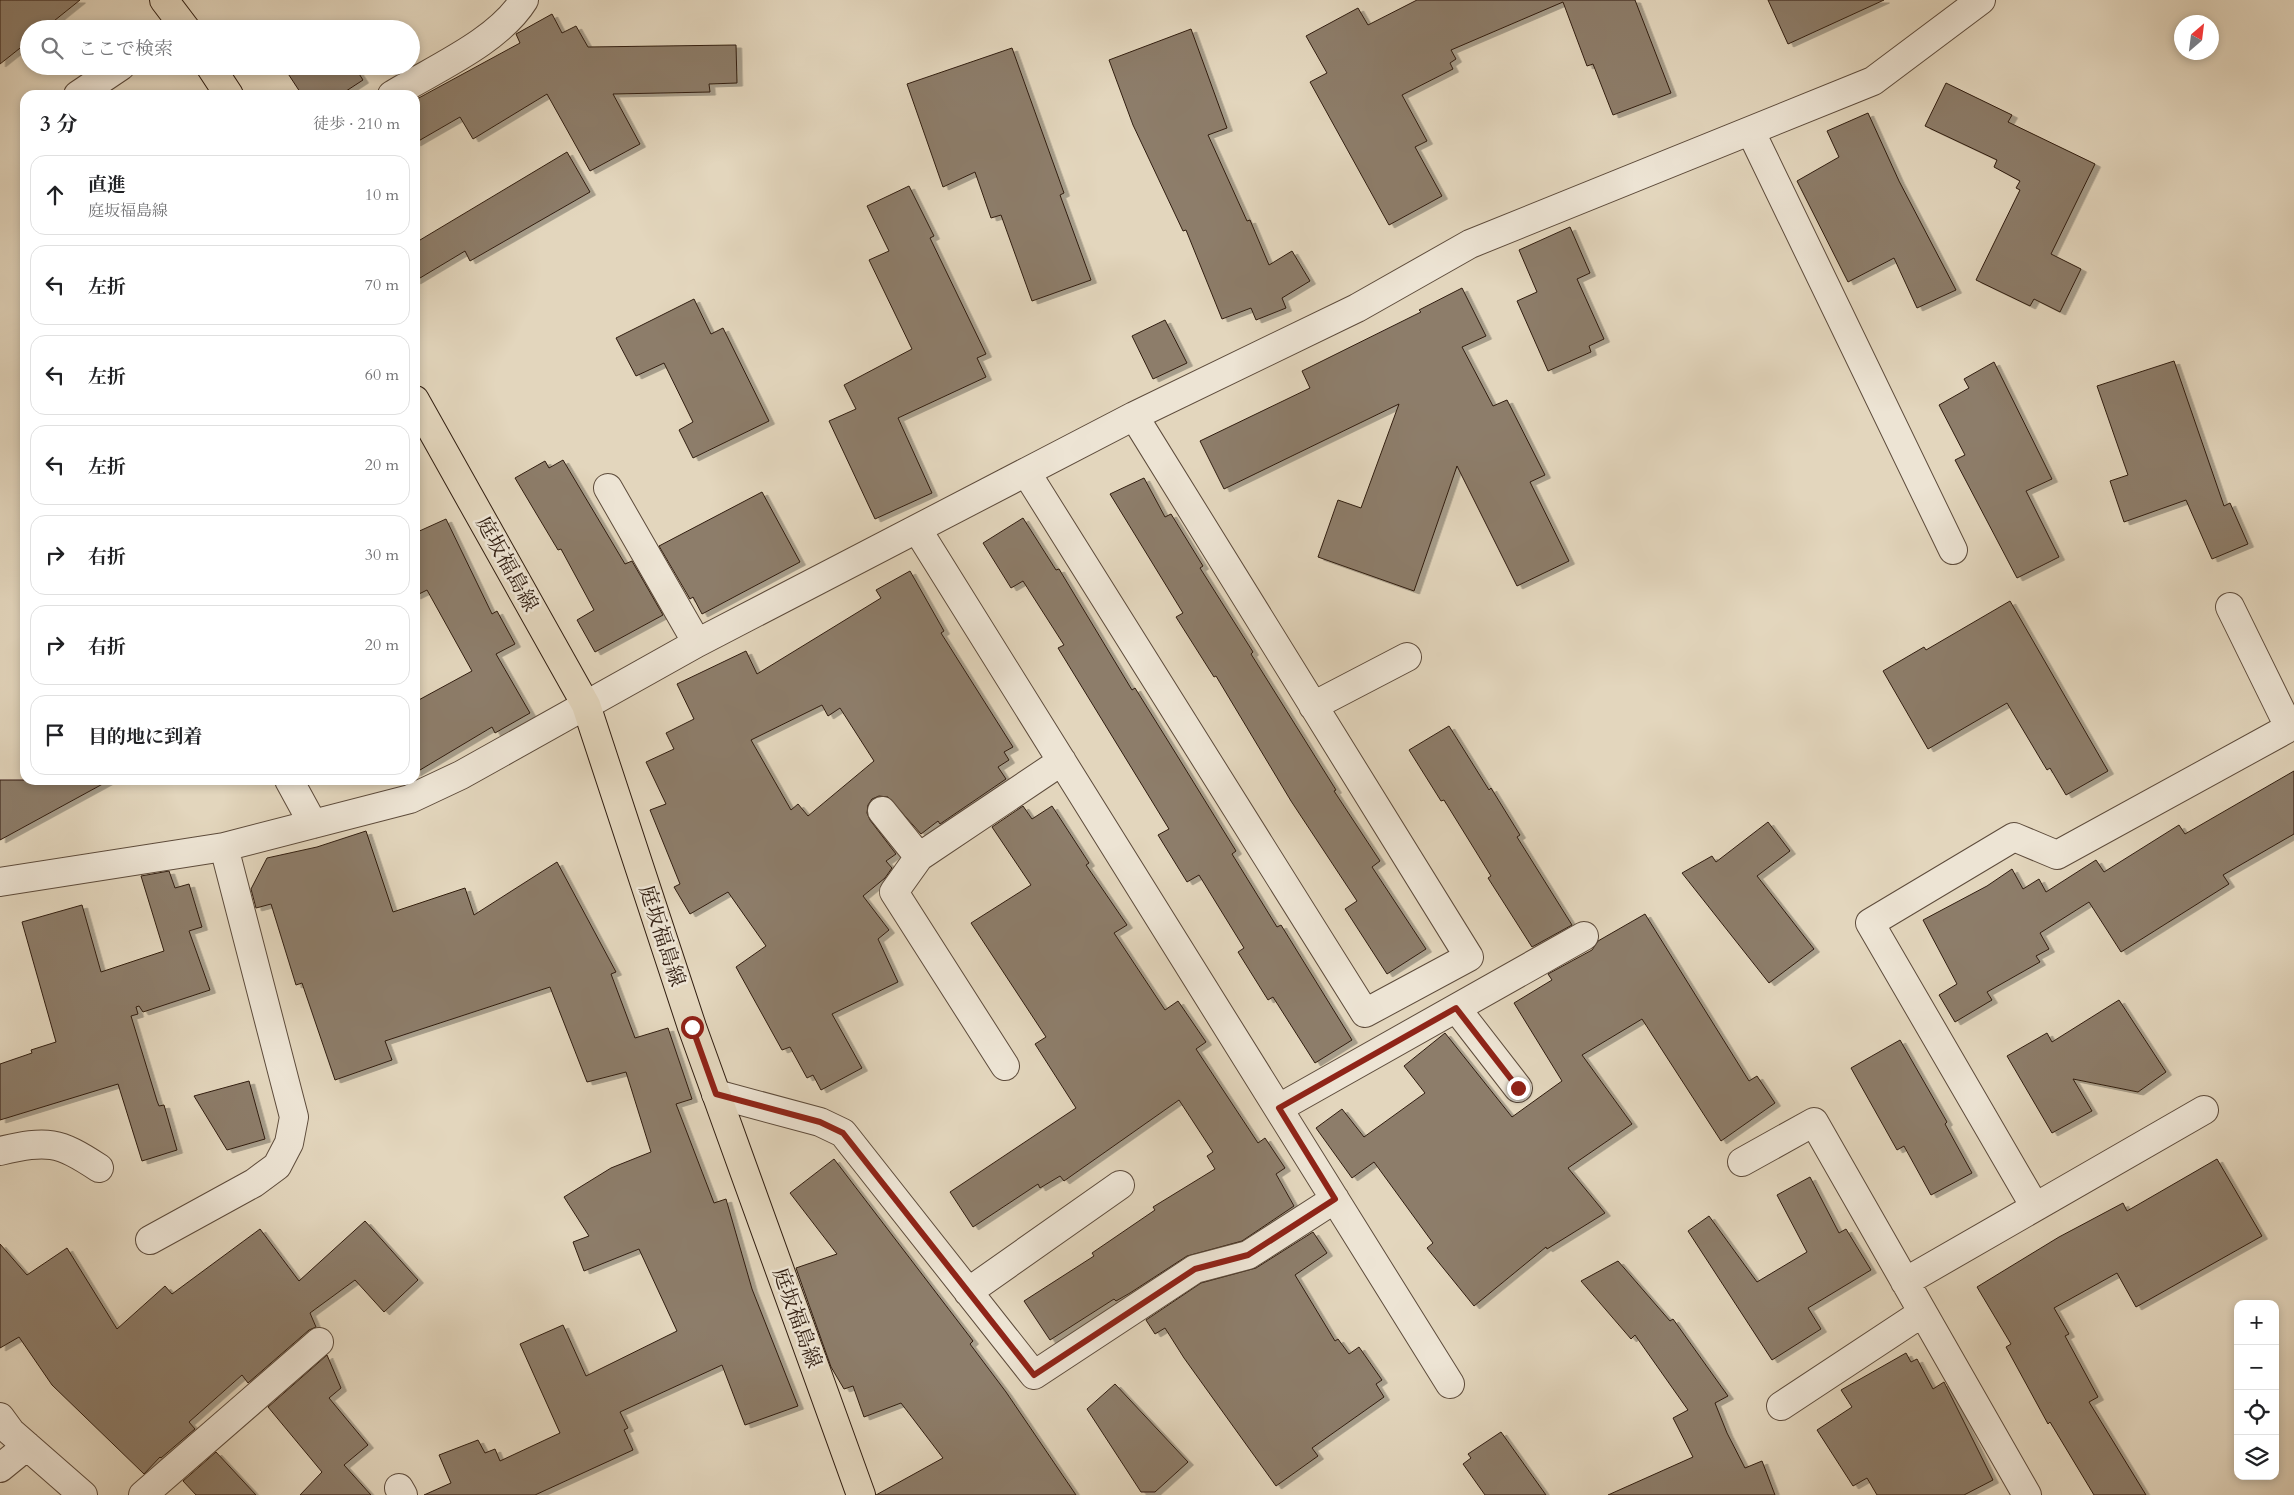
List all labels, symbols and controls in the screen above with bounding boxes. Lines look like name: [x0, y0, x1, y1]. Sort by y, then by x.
north arrow: [2174, 15, 2219, 60]
search box: [20, 20, 420, 75]
icon: search: [38, 34, 66, 62]
text: ここで検索: [78, 36, 173, 62]
text: 3 分: [40, 110, 77, 139]
text: 徒歩 · 210 m: [313, 113, 400, 135]
text: 直進: [88, 172, 126, 198]
icon: ahead: [41, 181, 69, 209]
text: 10 m: [365, 184, 399, 206]
text: 庭坂福島線: [88, 200, 168, 222]
icon: left: [41, 271, 69, 299]
text: 左折: [88, 274, 126, 300]
text: 70 m: [365, 274, 399, 296]
icon: left: [41, 361, 69, 389]
text: 左折: [88, 364, 126, 390]
text: 60 m: [365, 364, 399, 386]
icon: left: [41, 451, 69, 479]
text: 左折: [88, 454, 126, 480]
text: 20 m: [365, 454, 399, 476]
street label: 庭坂福島線: [469, 511, 545, 617]
icon: right: [41, 541, 69, 569]
text: 右折: [88, 544, 126, 570]
text: 30 m: [365, 544, 399, 566]
icon: right: [41, 631, 69, 659]
text: 右折: [88, 634, 126, 660]
text: 20 m: [365, 634, 399, 656]
icon: arrive: [41, 721, 69, 749]
text: 目的地に到着: [88, 724, 202, 750]
street label: 庭坂福島線: [632, 882, 692, 990]
route start: [681, 1016, 704, 1039]
route end: [1507, 1077, 1530, 1100]
street label: 庭坂福島線: [765, 1264, 829, 1372]
map controls: [2234, 1300, 2279, 1480]
button: +: [2234, 1300, 2279, 1345]
button: −: [2234, 1345, 2279, 1390]
button: locate: [2234, 1390, 2279, 1435]
button: layers: [2234, 1435, 2279, 1480]

